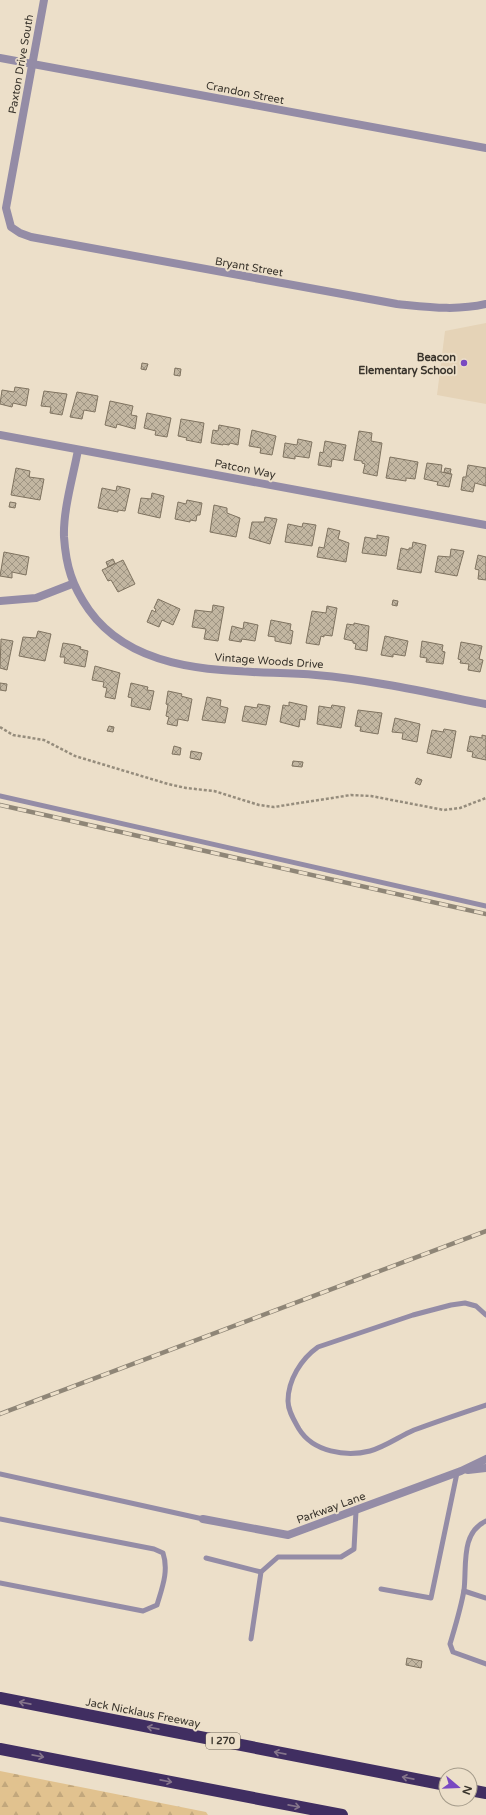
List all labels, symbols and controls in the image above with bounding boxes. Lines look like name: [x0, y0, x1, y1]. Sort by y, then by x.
street label: Paxton Drive South: [6, 13, 36, 115]
street label: Crandon Street: [205, 79, 285, 107]
street label: Bryant Street: [214, 255, 284, 279]
place label: Beacon Elementary School: [358, 351, 456, 378]
marker: Beacon Elementary School: [459, 358, 469, 368]
street label: Patcon Way: [213, 457, 277, 481]
street label: Vintage Woods Drive: [214, 651, 324, 671]
street label: Parkway Lane: [295, 1490, 367, 1526]
street label: Jack Nicklaus Freeway: [85, 1696, 202, 1731]
one-way arrow: [19, 1698, 32, 1706]
one-way arrow: [146, 1723, 159, 1731]
road number: I 270: [206, 1733, 240, 1749]
one-way arrow: [274, 1748, 287, 1756]
one-way arrow: [31, 1753, 44, 1761]
north arrow: [438, 1767, 478, 1807]
one-way arrow: [402, 1773, 415, 1781]
one-way arrow: [159, 1777, 172, 1785]
text: N: [459, 1784, 475, 1796]
one-way arrow: [287, 1802, 300, 1810]

